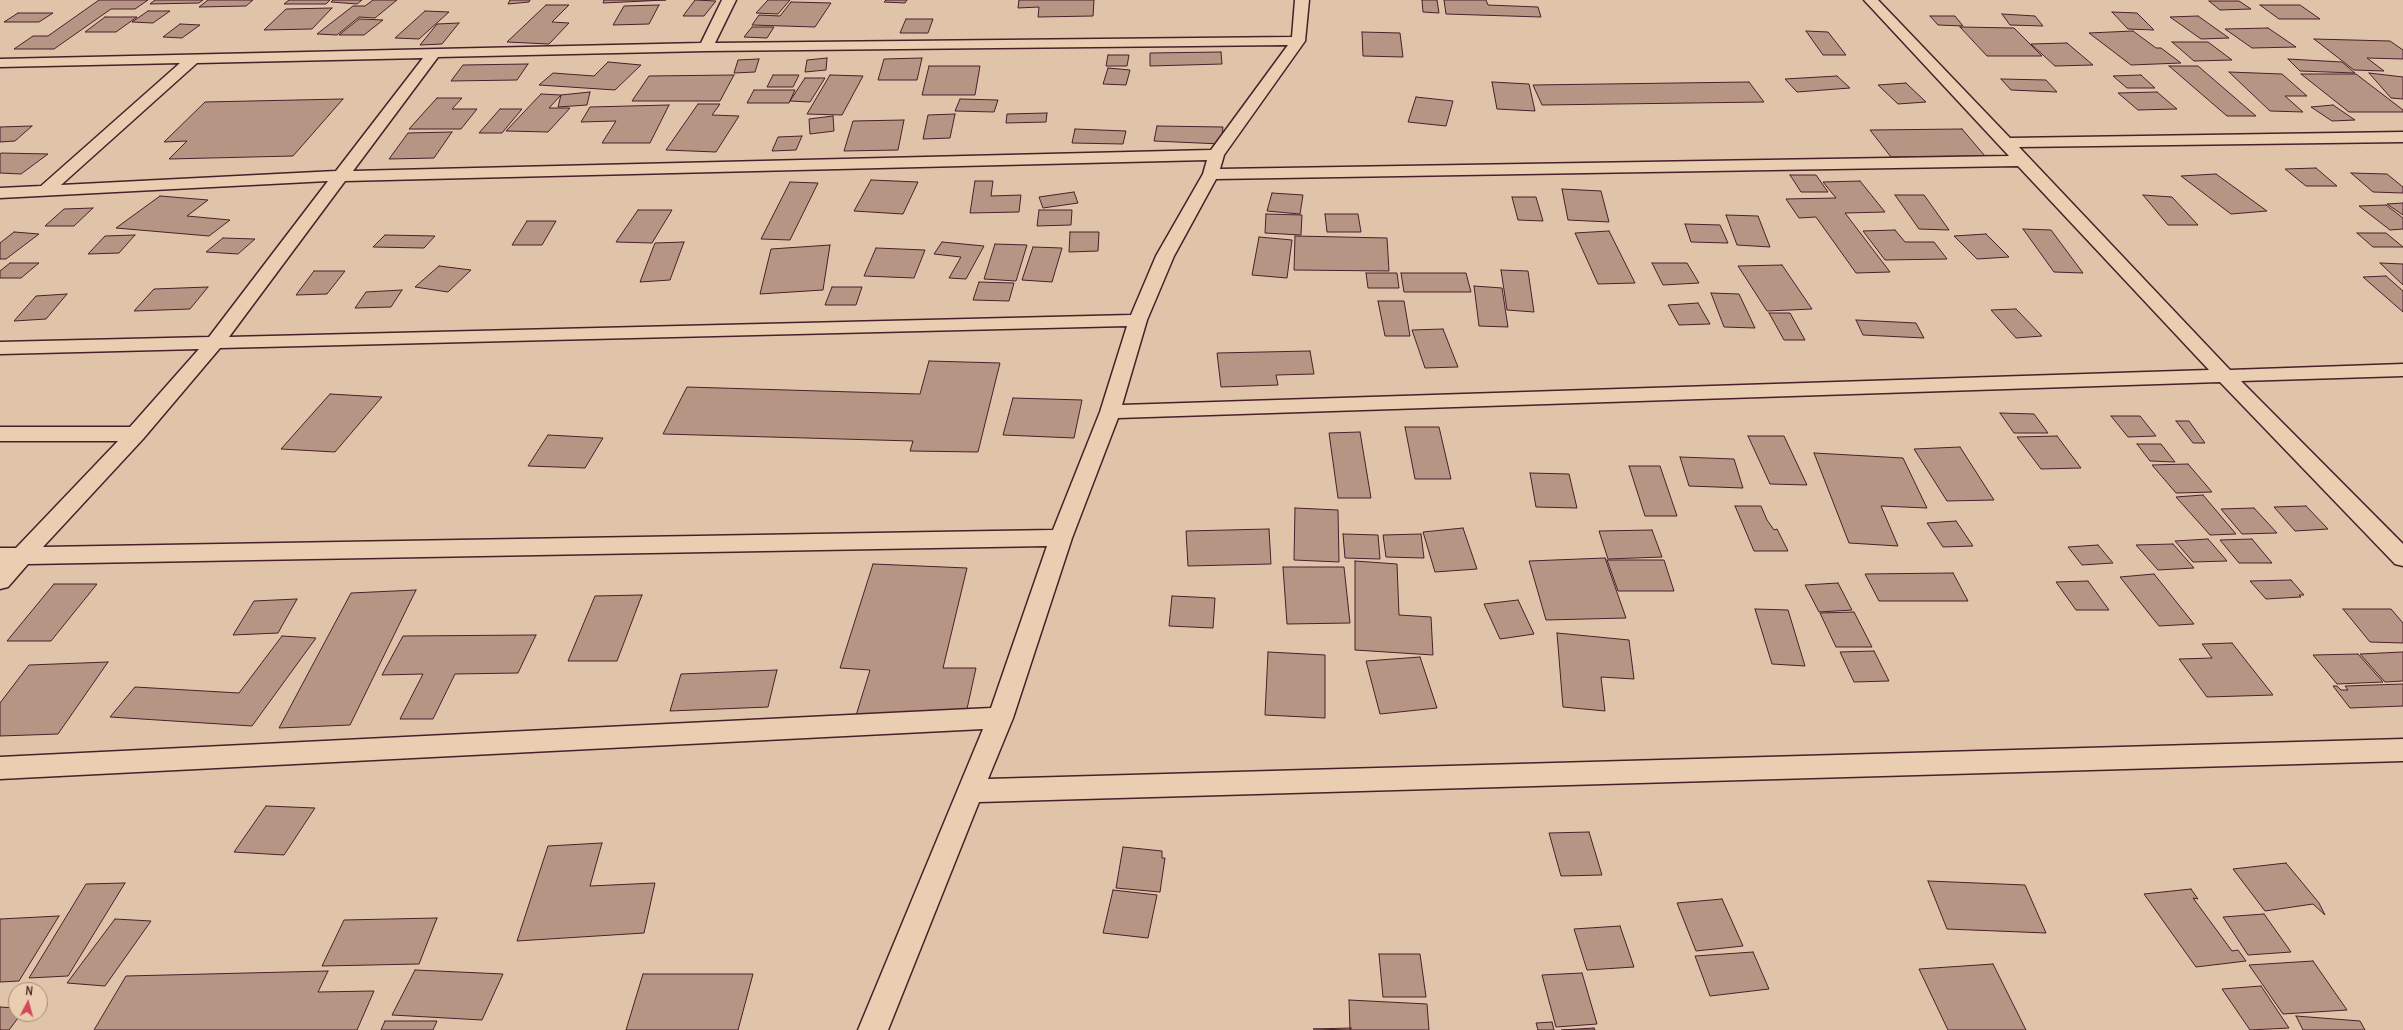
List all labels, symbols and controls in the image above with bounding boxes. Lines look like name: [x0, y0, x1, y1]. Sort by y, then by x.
north arrow: [8, 982, 48, 1022]
text: N: [25, 984, 34, 998]

